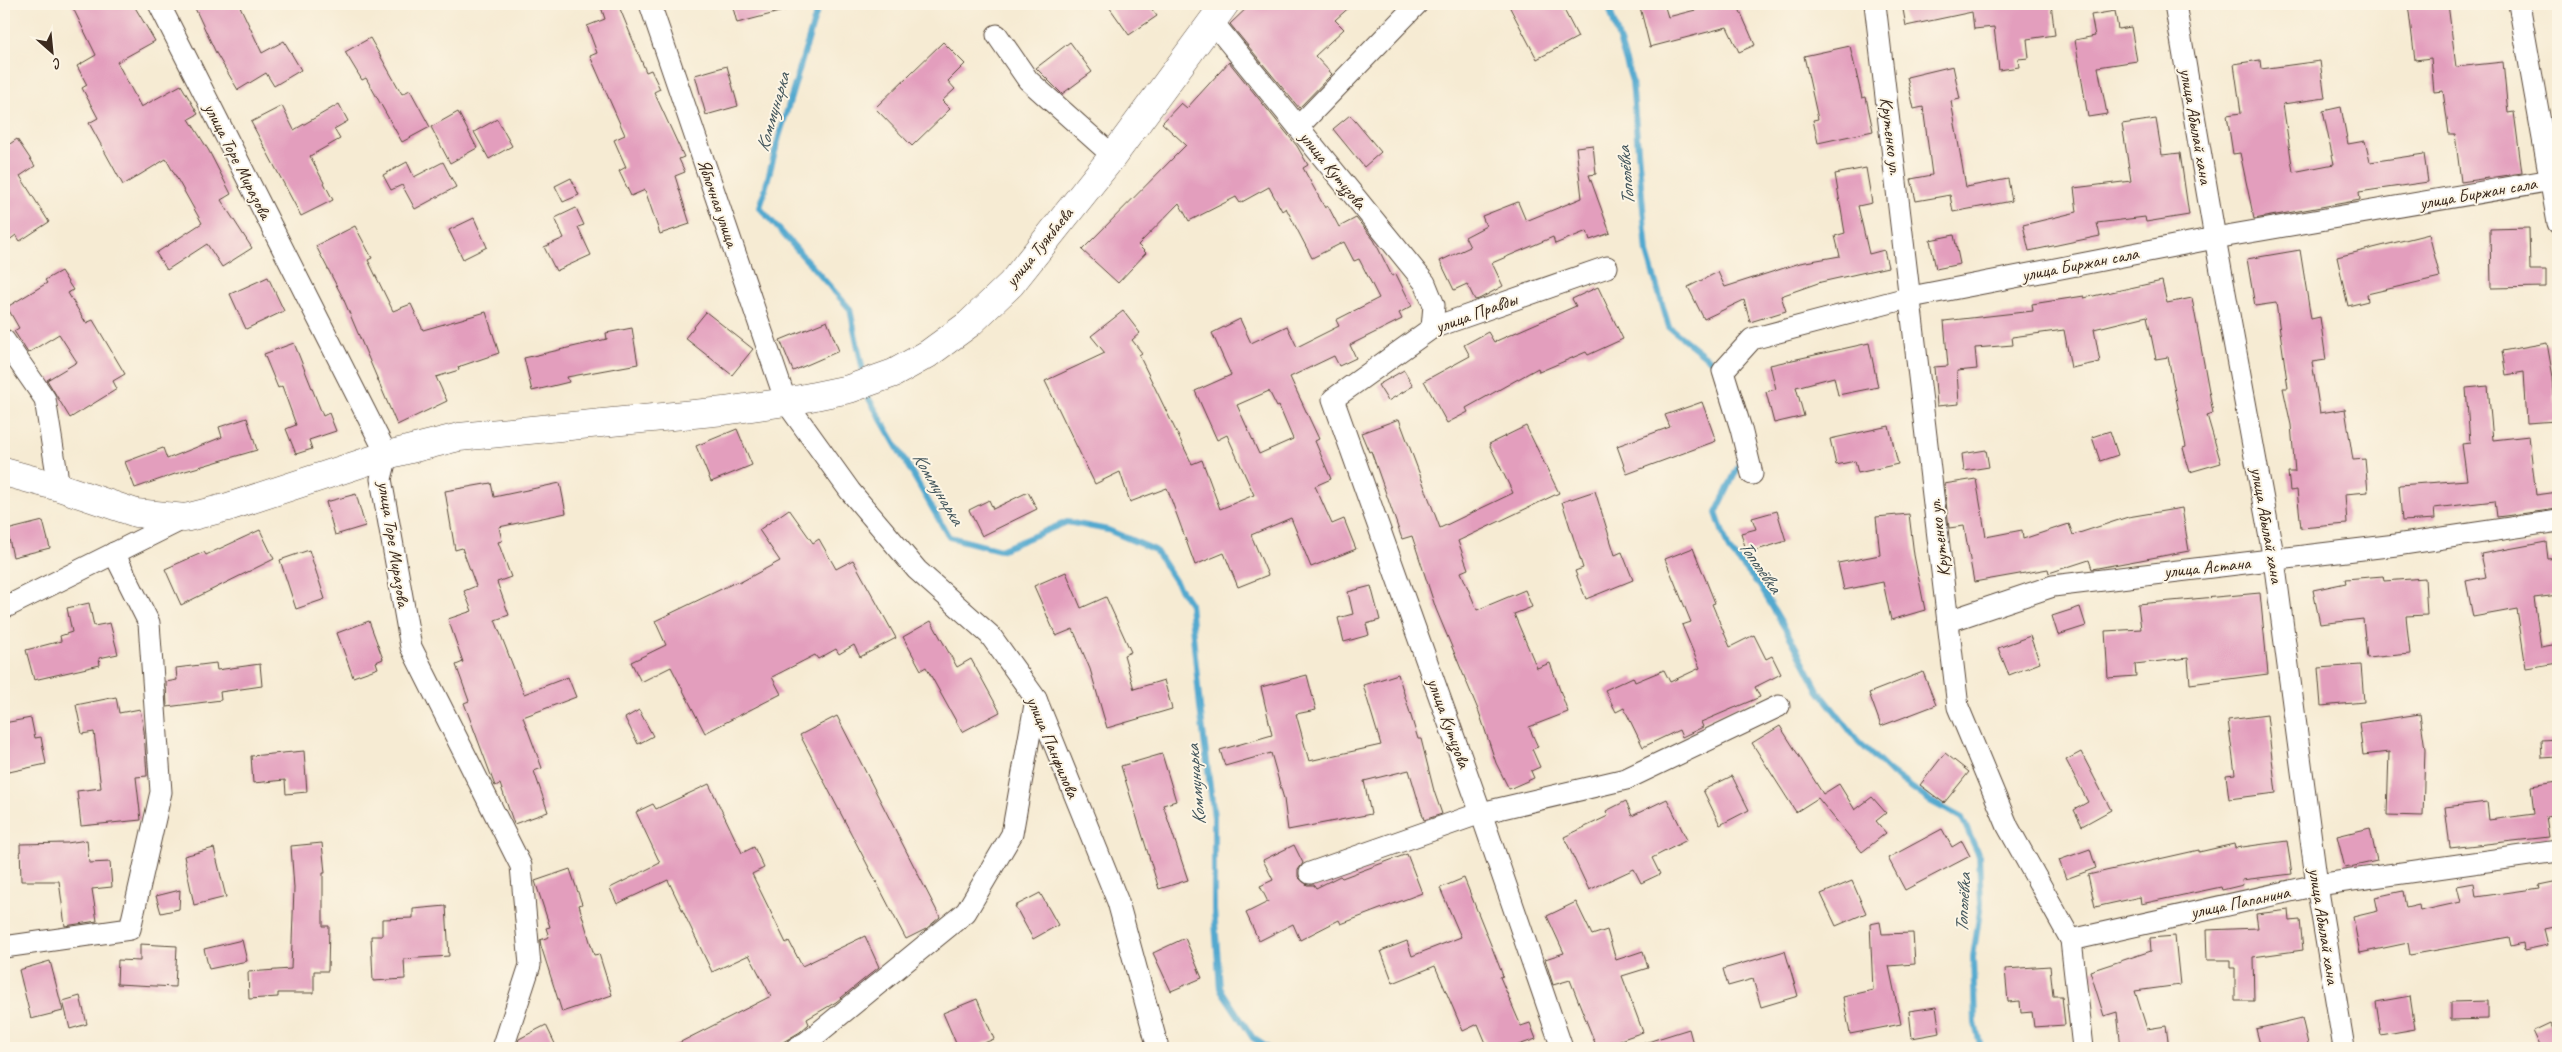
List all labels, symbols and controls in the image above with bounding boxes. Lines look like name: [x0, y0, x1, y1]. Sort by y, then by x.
north arrow: [28, 28, 78, 78]
text: С: [49, 54, 65, 73]
street label: улица Абылай хана: [2175, 65, 2217, 187]
water label: Коммунарка: [750, 69, 796, 154]
street label: Крутенко ул.: [1875, 96, 1907, 177]
street label: улица Торе Миразова: [198, 98, 277, 225]
street label: улица Кутузова: [1293, 126, 1372, 215]
water label: Тополёвка: [1611, 144, 1641, 206]
street label: Яблочная улица: [693, 156, 744, 252]
street label: улица Биржан сала: [2417, 172, 2539, 214]
street label: улица Туякбаева: [1000, 202, 1079, 292]
street label: улица Биржан сала: [2019, 242, 2141, 286]
street label: улица Правды: [1431, 288, 1521, 338]
water label: Коммунарка: [907, 448, 970, 531]
street label: улица Абылай хана: [2246, 464, 2288, 586]
street label: улица Торе Миразова: [372, 478, 415, 610]
street label: Крутенко ул.: [1923, 497, 1955, 578]
water label: Тополёвка: [1733, 535, 1788, 599]
street label: улица Астана: [2162, 551, 2253, 583]
street label: улица Кутузова: [1421, 674, 1476, 772]
street label: улица Панфилова: [1021, 692, 1085, 802]
water label: Коммунарка: [1180, 742, 1211, 826]
street label: улица Абылай хана: [2304, 865, 2344, 987]
water label: Тополёвка: [1949, 871, 1977, 933]
street label: улица Папанина: [2188, 881, 2293, 923]

